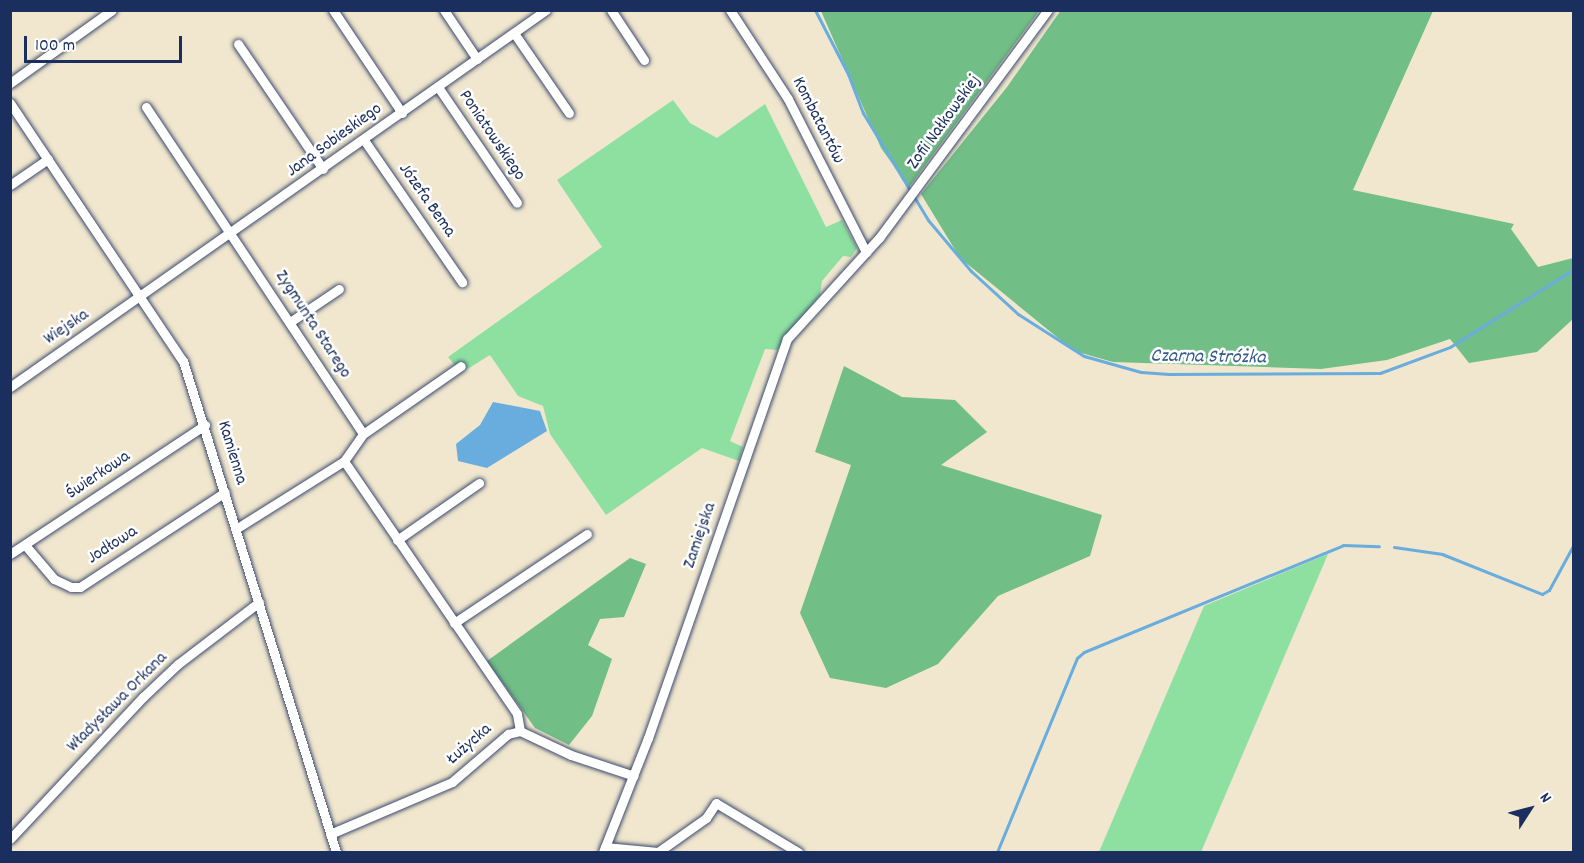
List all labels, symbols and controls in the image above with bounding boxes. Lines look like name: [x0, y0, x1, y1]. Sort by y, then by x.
scale bar: [27, 24, 184, 62]
text: 100 m: [35, 34, 75, 59]
street label: Zofii Nałkowskiej: [904, 72, 986, 174]
street label: Kombatantów: [786, 74, 848, 168]
street label: Poniatowskiego: [453, 87, 529, 185]
street label: Jana Sobieskiego: [283, 99, 387, 183]
street label: Józefa Bema: [393, 160, 459, 242]
street label: Zygmunta Starego: [269, 267, 355, 383]
street label: Wiejska: [40, 305, 94, 351]
water label: Czarna Stróżka: [1150, 345, 1266, 371]
street label: Kamienna: [211, 419, 251, 487]
street label: Świerkowa: [63, 447, 135, 505]
street label: Zamiejska: [680, 500, 722, 572]
street label: Jodłowa: [84, 522, 142, 570]
street label: Władysława Orkana: [63, 648, 173, 758]
street label: Łużycka: [443, 720, 497, 770]
north arrow: [1500, 779, 1560, 839]
text: N: [1533, 788, 1557, 808]

